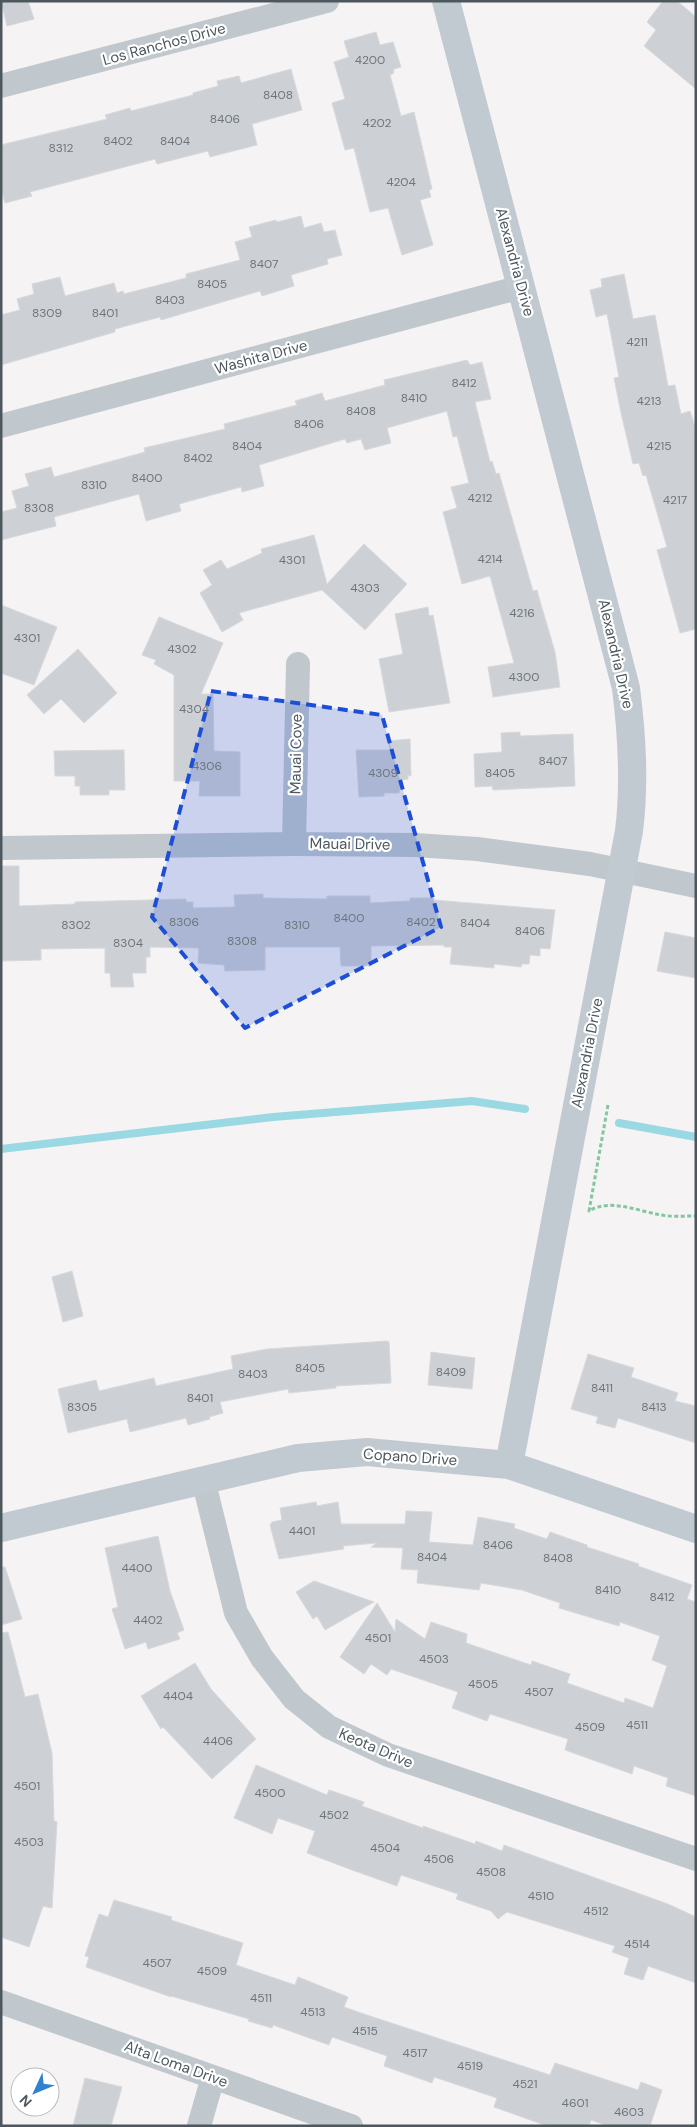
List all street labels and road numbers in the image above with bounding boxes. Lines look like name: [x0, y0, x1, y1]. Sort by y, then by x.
street label: Los Ranchos Drive: [100, 18, 228, 70]
street label: Alexandria Drive: [491, 205, 539, 319]
street label: Washita Drive: [212, 335, 310, 379]
street label: Alexandria Drive: [594, 597, 638, 711]
street label: Mauai Cove: [285, 714, 307, 794]
street label: Mauai Drive: [310, 833, 390, 855]
street label: Alexandria Drive: [567, 996, 607, 1110]
street label: Copano Drive: [362, 1444, 458, 1470]
street label: Keota Drive: [336, 1723, 416, 1773]
street label: Alta Loma Drive: [121, 2036, 231, 2092]

